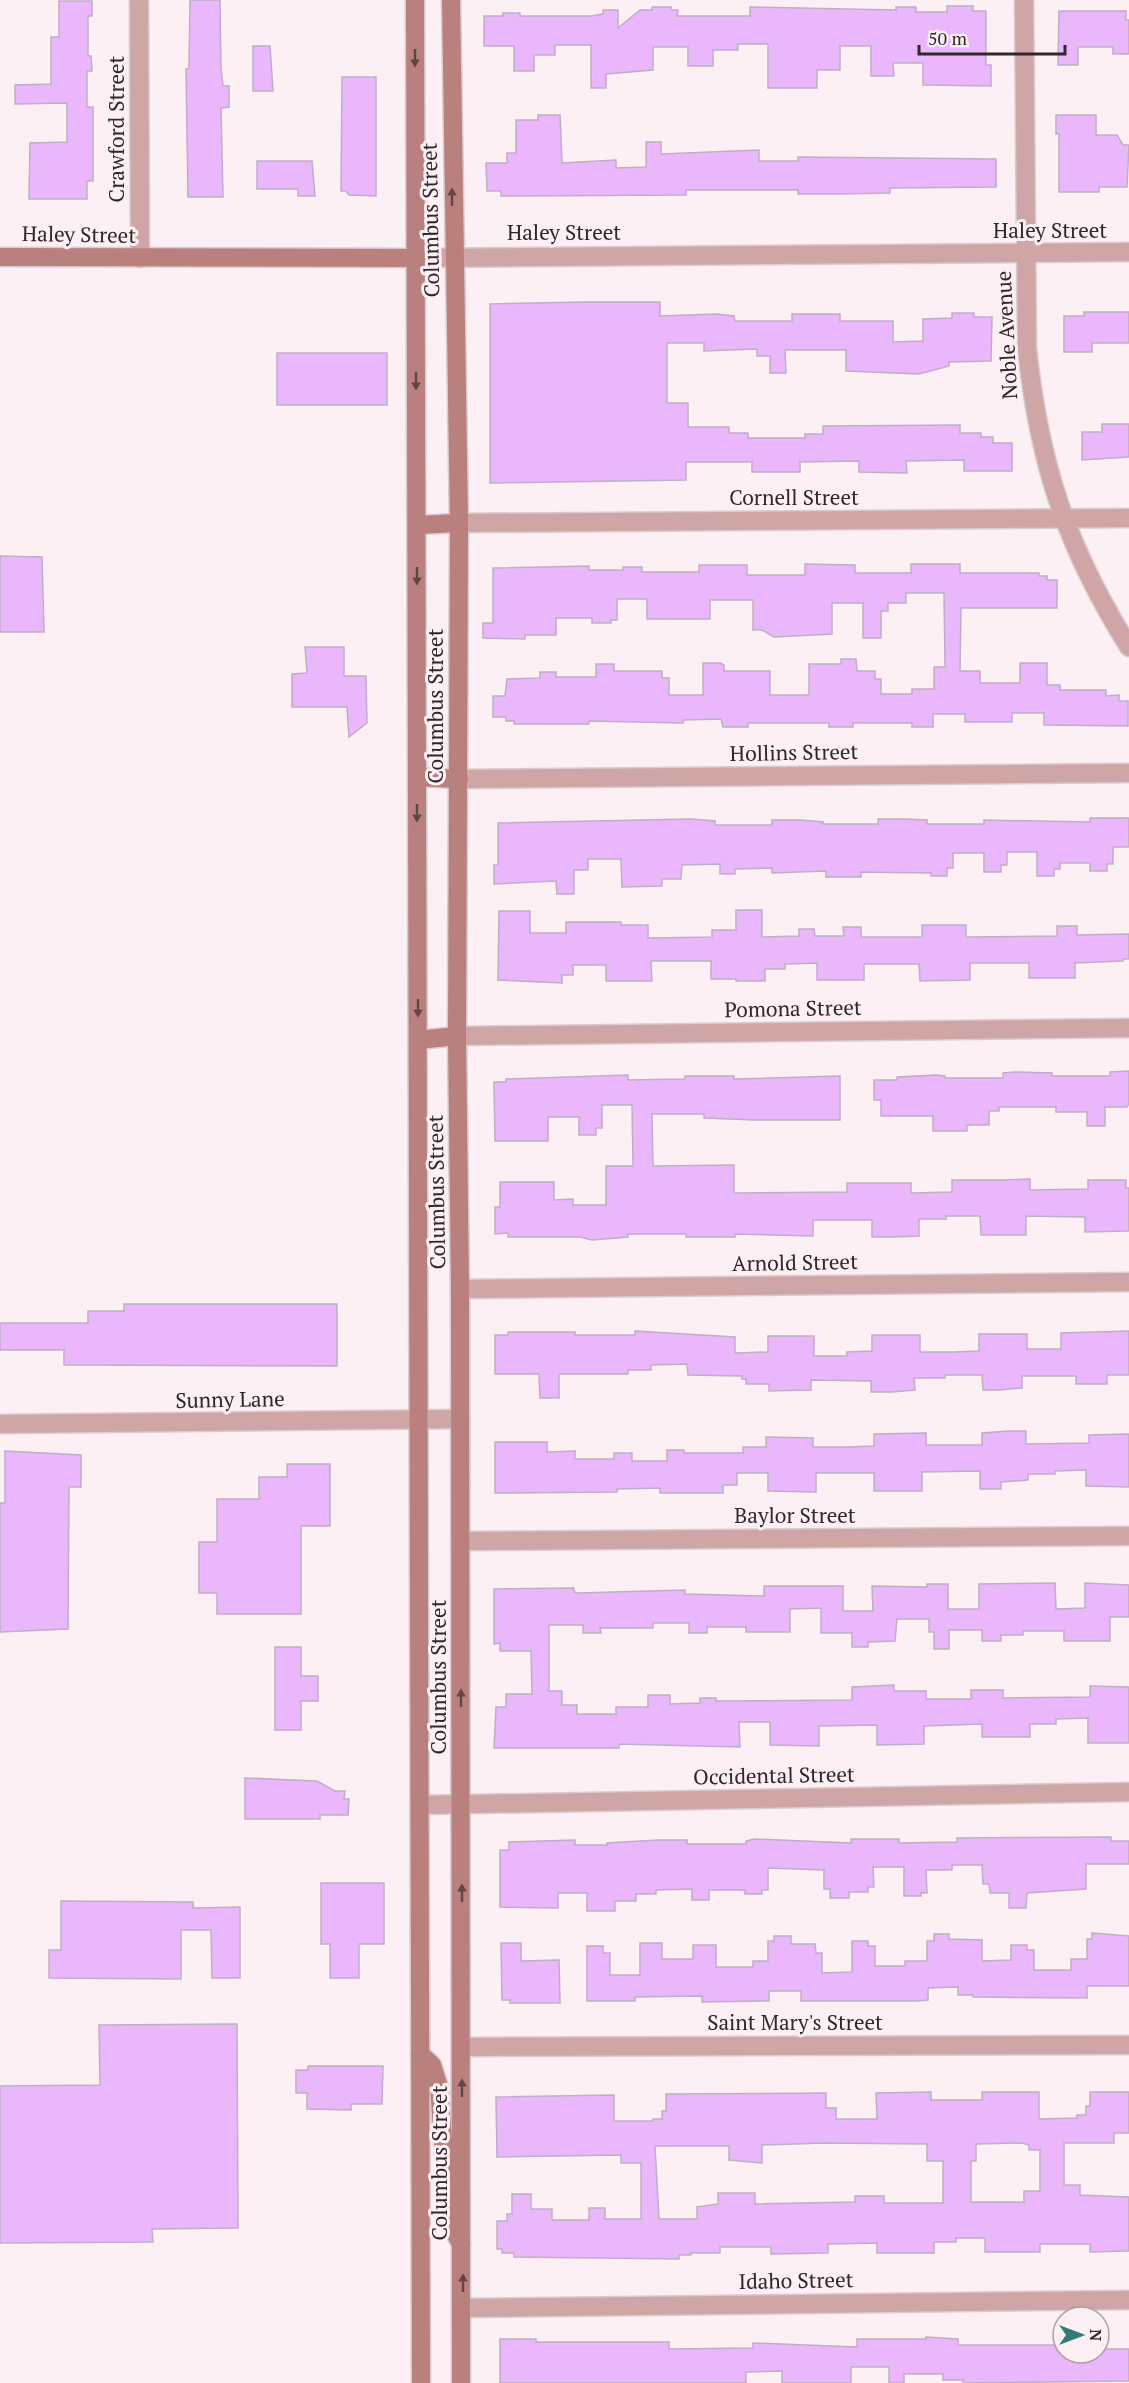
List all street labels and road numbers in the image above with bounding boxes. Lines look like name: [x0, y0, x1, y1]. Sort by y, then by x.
street label: Crawford Street: [102, 55, 130, 202]
street label: Columbus Street: [415, 142, 445, 298]
street label: Haley Street: [993, 216, 1107, 244]
street label: Haley Street: [507, 218, 621, 246]
street label: Haley Street: [22, 219, 137, 249]
street label: Noble Avenue: [989, 270, 1023, 400]
street label: Cornell Street: [729, 483, 859, 511]
street label: Columbus Street: [421, 628, 449, 783]
street label: Hollins Street: [729, 737, 859, 767]
street label: Pomona Street: [724, 993, 862, 1023]
street label: Columbus Street: [421, 1114, 451, 1270]
street label: Arnold Street: [732, 1247, 858, 1277]
street label: Sunny Lane: [175, 1384, 285, 1414]
street label: Baylor Street: [734, 1501, 856, 1529]
street label: Columbus Street: [424, 1599, 452, 1754]
street label: Occidental Street: [693, 1760, 855, 1790]
street label: Saint Mary's Street: [707, 2008, 883, 2036]
street label: Columbus Street: [425, 2085, 453, 2240]
street label: Idaho Street: [738, 2265, 854, 2295]

